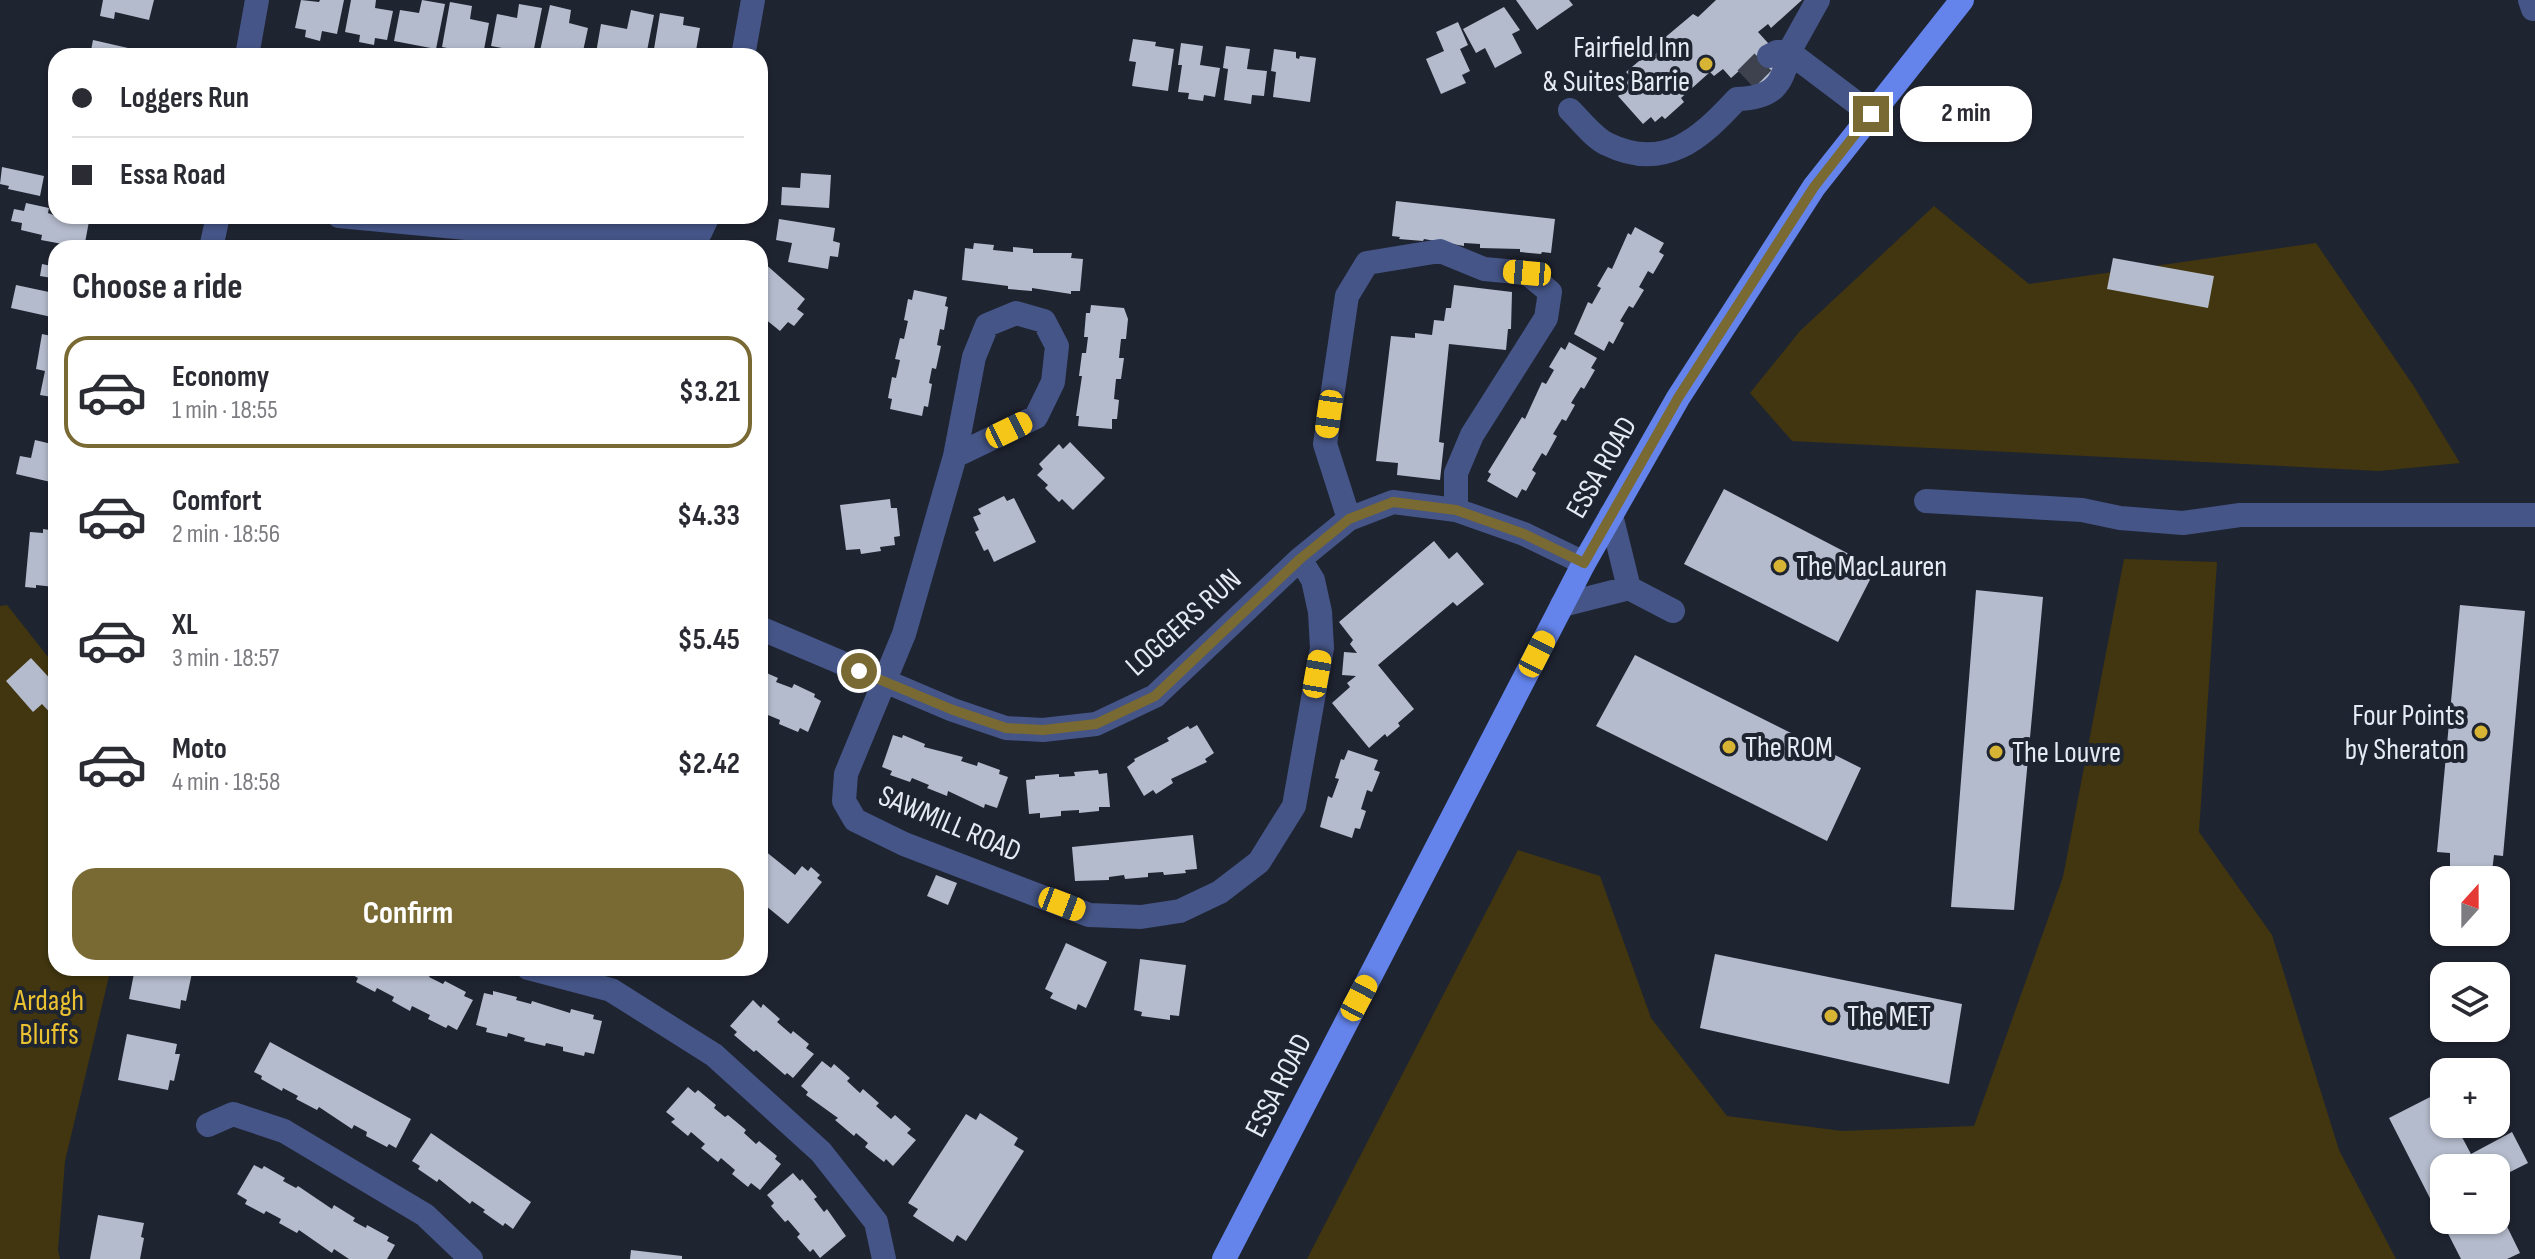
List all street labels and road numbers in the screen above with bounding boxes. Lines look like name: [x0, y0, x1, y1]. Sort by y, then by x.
street label: ESSA ROAD: [1559, 410, 1645, 525]
street label: LOGGERS RUN: [1118, 561, 1249, 684]
street label: SAWMILL ROAD: [873, 778, 1026, 870]
street label: ESSA ROAD: [1238, 1028, 1320, 1143]

